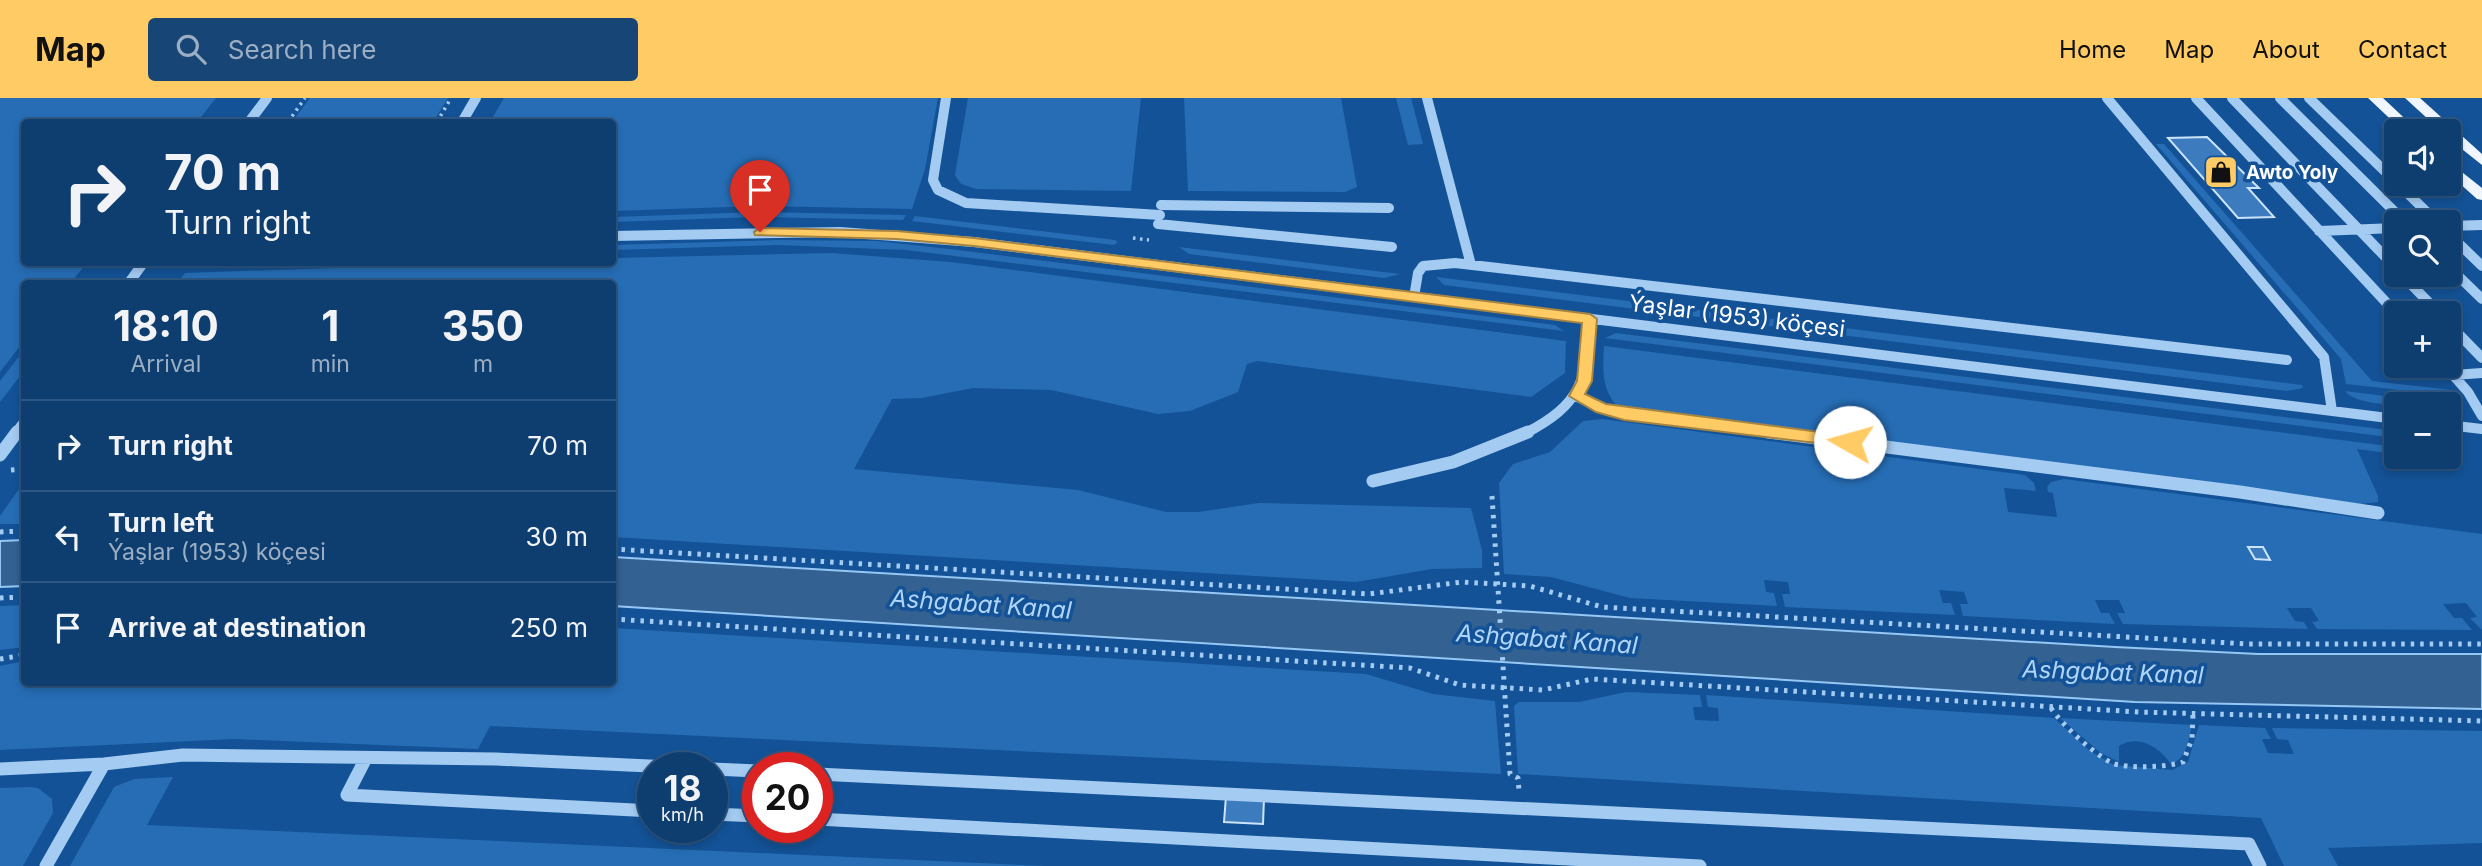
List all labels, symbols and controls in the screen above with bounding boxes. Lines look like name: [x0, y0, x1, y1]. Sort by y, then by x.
search box: [148, 18, 638, 81]
text: Map: [35, 29, 106, 69]
icon: search: [172, 30, 210, 68]
text: Search here: [228, 34, 376, 65]
text: Home: [2059, 35, 2126, 64]
text: Map: [2164, 35, 2214, 64]
text: About: [2252, 35, 2320, 64]
text: Contact: [2358, 35, 2447, 64]
map controls: [2384, 119, 2461, 469]
button: sound: [2384, 119, 2461, 196]
text: 70 m: [164, 143, 281, 202]
icon: right: [49, 147, 140, 238]
shop icon: Awto Yoly: [2202, 153, 2240, 191]
pin: [730, 160, 790, 232]
place label: Awto Yoly: [2246, 161, 2339, 184]
icon: arrive: [741, 171, 779, 209]
text: Turn right: [164, 203, 311, 242]
button: search: [2384, 210, 2461, 287]
street label: Ýaşlar (1953) köçesi: [1627, 289, 1847, 343]
text: 18:10: [113, 300, 219, 351]
text: 1: [321, 300, 339, 351]
text: 350: [442, 300, 524, 351]
button: +: [2384, 301, 2461, 378]
text: Arrival: [130, 350, 201, 378]
text: min: [311, 350, 350, 378]
text: m: [473, 350, 493, 378]
button: −: [2384, 392, 2461, 469]
position arrow: [1813, 405, 1887, 479]
icon: right: [49, 427, 87, 465]
text: Turn right: [108, 430, 233, 461]
text: 70 m: [527, 430, 588, 461]
text: Turn left: [108, 507, 214, 538]
icon: left: [49, 518, 87, 556]
text: 30 m: [525, 521, 588, 552]
text: Ýaşlar (1953) köçesi: [108, 538, 326, 566]
water label: Ashgabat Kanal: [888, 583, 1073, 625]
icon: arrive: [49, 609, 87, 647]
text: Arrive at destination: [108, 612, 367, 643]
text: 250 m: [510, 612, 588, 643]
water label: Ashgabat Kanal: [1454, 618, 1639, 660]
water label: Ashgabat Kanal: [2021, 654, 2204, 690]
speed limit sign: 20: [742, 752, 833, 843]
text: 18: [664, 767, 701, 809]
text: km/h: [661, 804, 704, 825]

